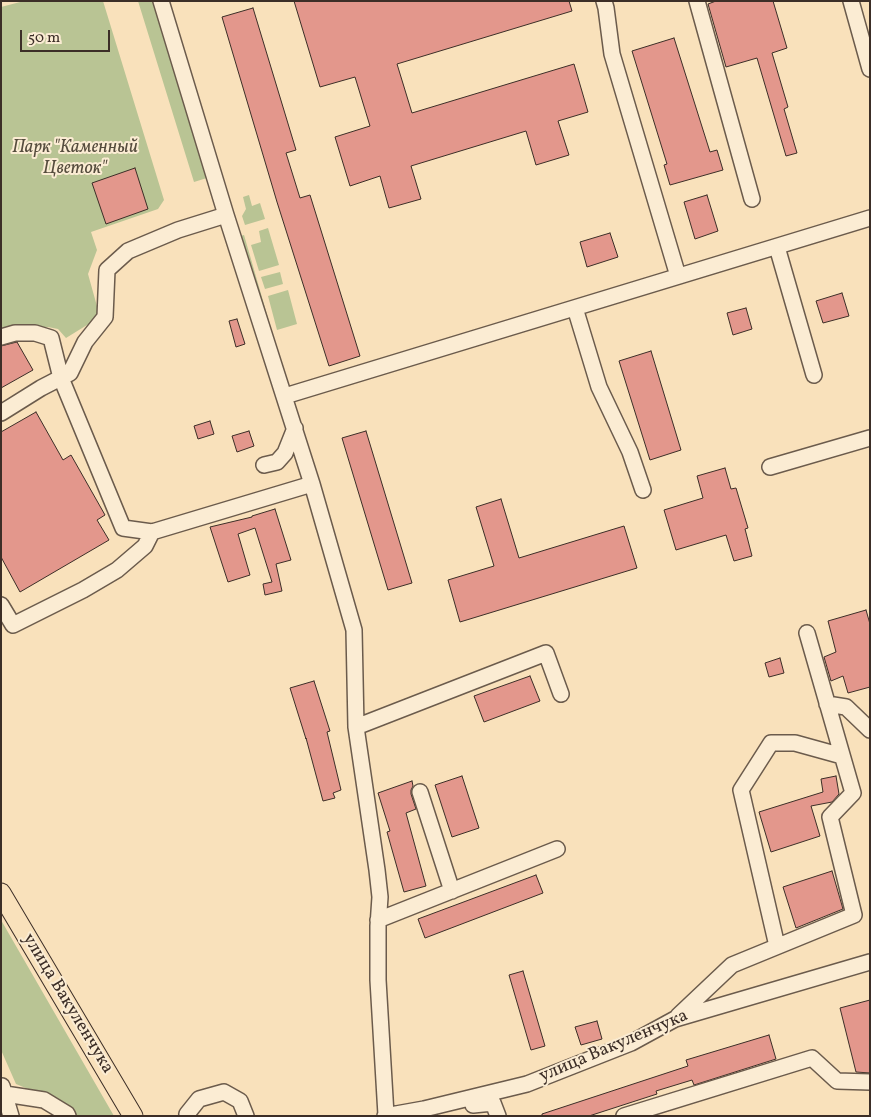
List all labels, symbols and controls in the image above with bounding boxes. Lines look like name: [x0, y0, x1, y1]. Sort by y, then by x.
scale bar: [22, 20, 112, 52]
text: 50 m: [28, 28, 60, 49]
park label: Парк "Каменный Цветок": [12, 138, 138, 180]
street label: улица Вакуленчука: [17, 930, 117, 1078]
street label: улица Вакуленчука: [536, 1006, 692, 1088]

